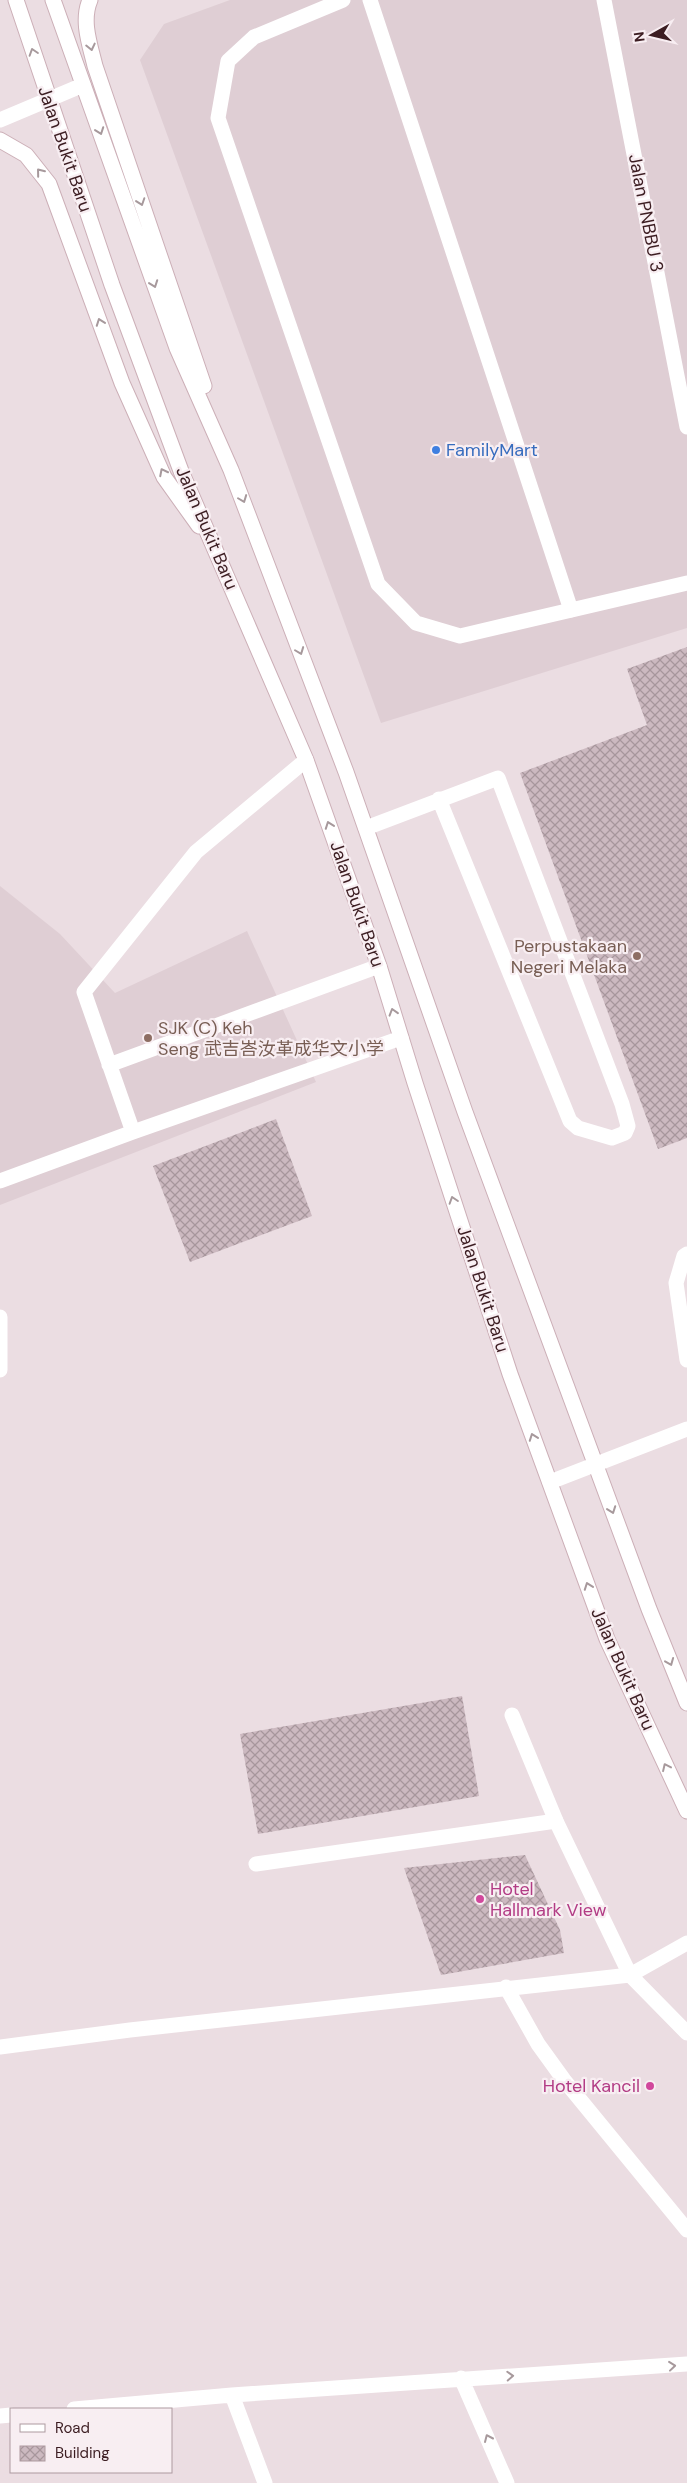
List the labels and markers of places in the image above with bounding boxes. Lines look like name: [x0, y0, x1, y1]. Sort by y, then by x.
place label: FamilyMart: [446, 438, 538, 462]
marker: FamilyMart: [430, 444, 442, 456]
place label: Perpustakaan Negeri Melaka: [511, 934, 627, 979]
marker: Perpustakaan Negeri Melaka: [631, 950, 643, 962]
place label: SJK (C) Keh Seng 武吉峇汝革成华文小学: [158, 1016, 384, 1061]
marker: SJK (C) Keh Seng 武吉峇汝革成华文小学: [142, 1032, 154, 1044]
place label: Hotel Hallmark View: [490, 1877, 607, 1922]
marker: Hotel Hallmark View: [474, 1893, 486, 1905]
place label: Hotel Kancil: [543, 2074, 640, 2098]
marker: Hotel Kancil: [644, 2080, 656, 2092]

